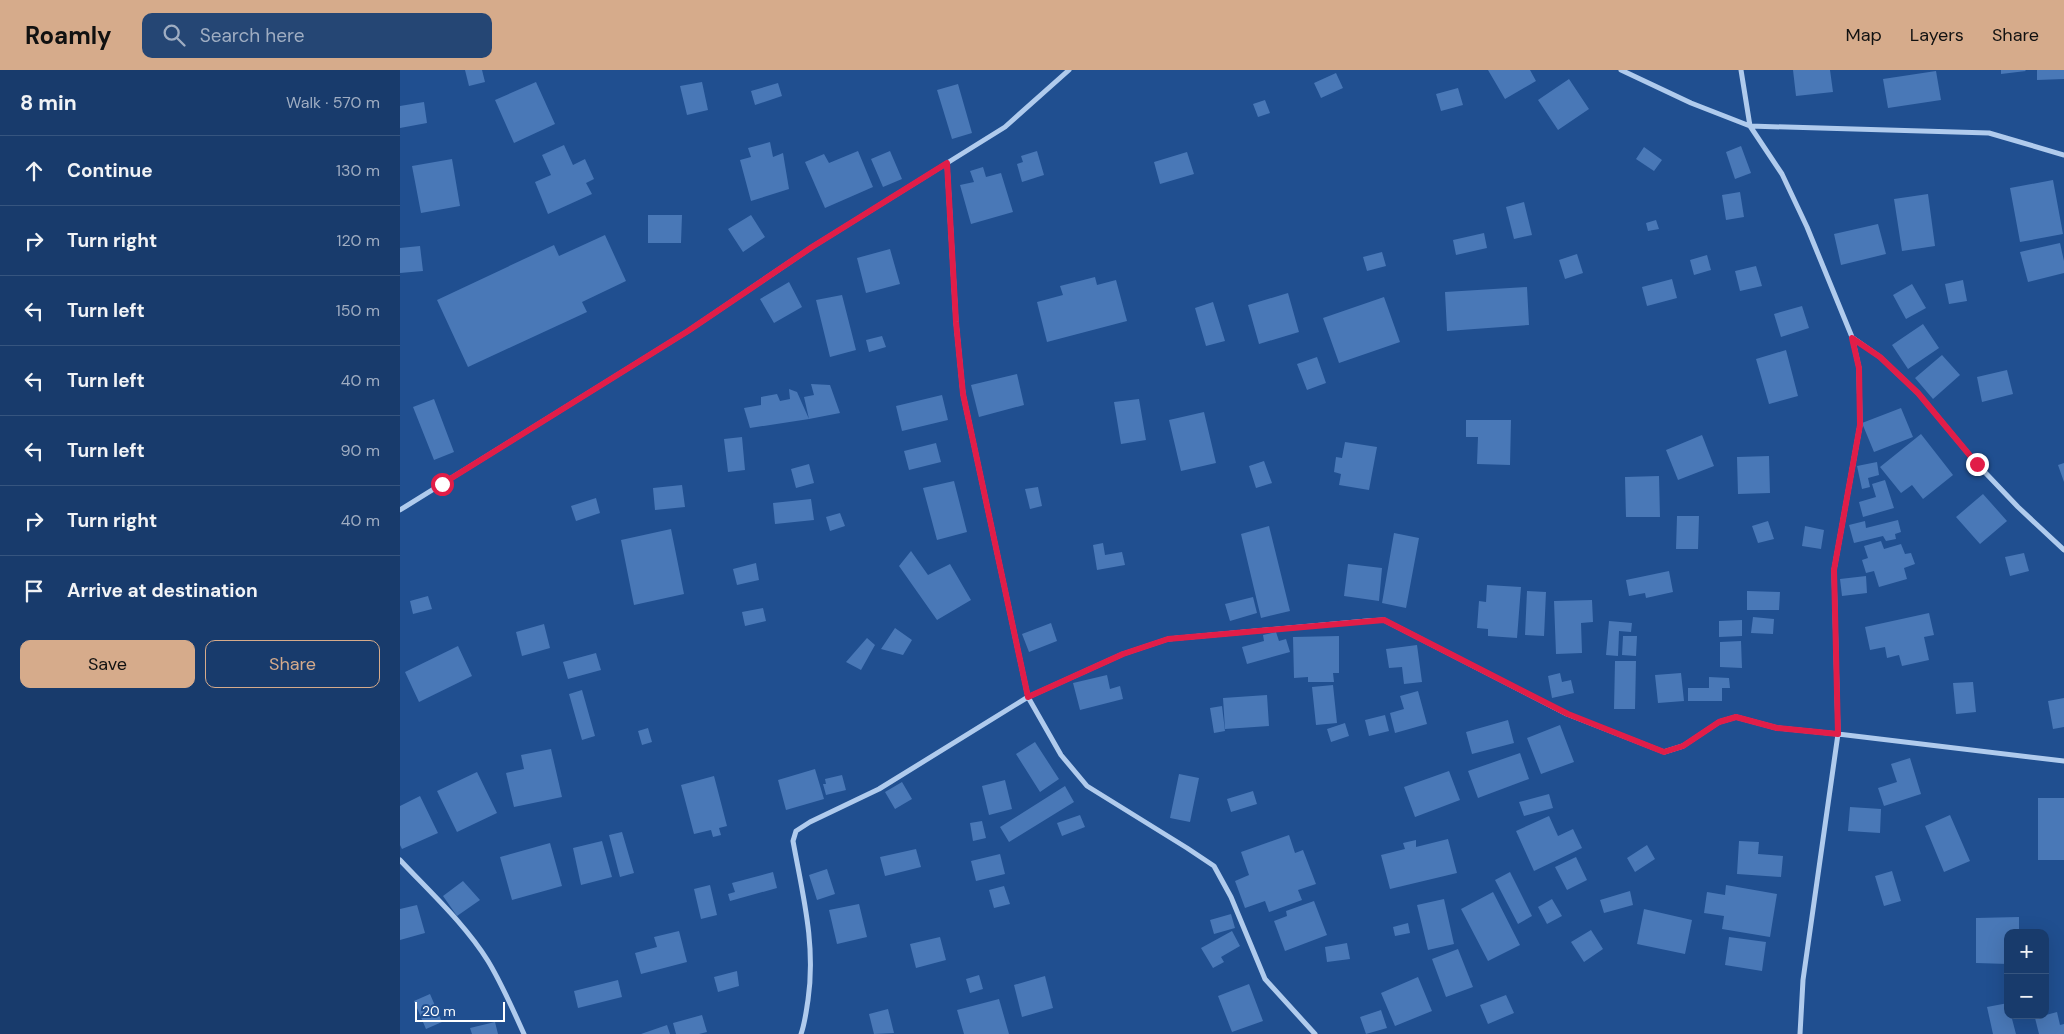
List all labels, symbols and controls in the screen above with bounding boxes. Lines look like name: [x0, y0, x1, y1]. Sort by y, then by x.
search box: [142, 13, 492, 58]
text: Roamly: [25, 20, 112, 51]
icon: search: [160, 21, 188, 49]
text: Search here: [200, 23, 304, 48]
text: Map: [1846, 23, 1882, 47]
text: Layers: [1910, 23, 1964, 47]
text: Share: [1992, 23, 2039, 47]
text: 8 min: [20, 89, 77, 117]
text: Walk · 570 m: [286, 92, 380, 113]
icon: ahead: [20, 157, 48, 185]
text: Continue: [67, 158, 153, 183]
text: 130 m: [336, 160, 380, 181]
icon: right: [20, 227, 48, 255]
text: Turn right: [67, 228, 157, 253]
text: 120 m: [336, 230, 380, 251]
icon: left: [20, 297, 48, 325]
text: Turn left: [67, 298, 145, 323]
text: 150 m: [336, 300, 380, 321]
icon: left: [20, 367, 48, 395]
text: Turn left: [67, 368, 145, 393]
text: 40 m: [341, 370, 380, 391]
icon: left: [20, 437, 48, 465]
text: Turn left: [67, 438, 145, 463]
text: 90 m: [340, 440, 380, 461]
route end: [1966, 453, 1989, 476]
route start: [431, 473, 454, 496]
icon: right: [20, 507, 48, 535]
text: Turn right: [67, 508, 157, 533]
text: 40 m: [341, 510, 380, 531]
icon: arrive: [20, 577, 48, 605]
text: Arrive at destination: [67, 578, 258, 603]
button: Save: [20, 640, 195, 688]
button: Share: [205, 640, 380, 688]
map controls: [2004, 929, 2049, 1019]
button: +: [2004, 929, 2049, 974]
button: −: [2004, 974, 2049, 1019]
scale bar: [415, 999, 505, 1022]
text: 20 m: [422, 1002, 456, 1020]

